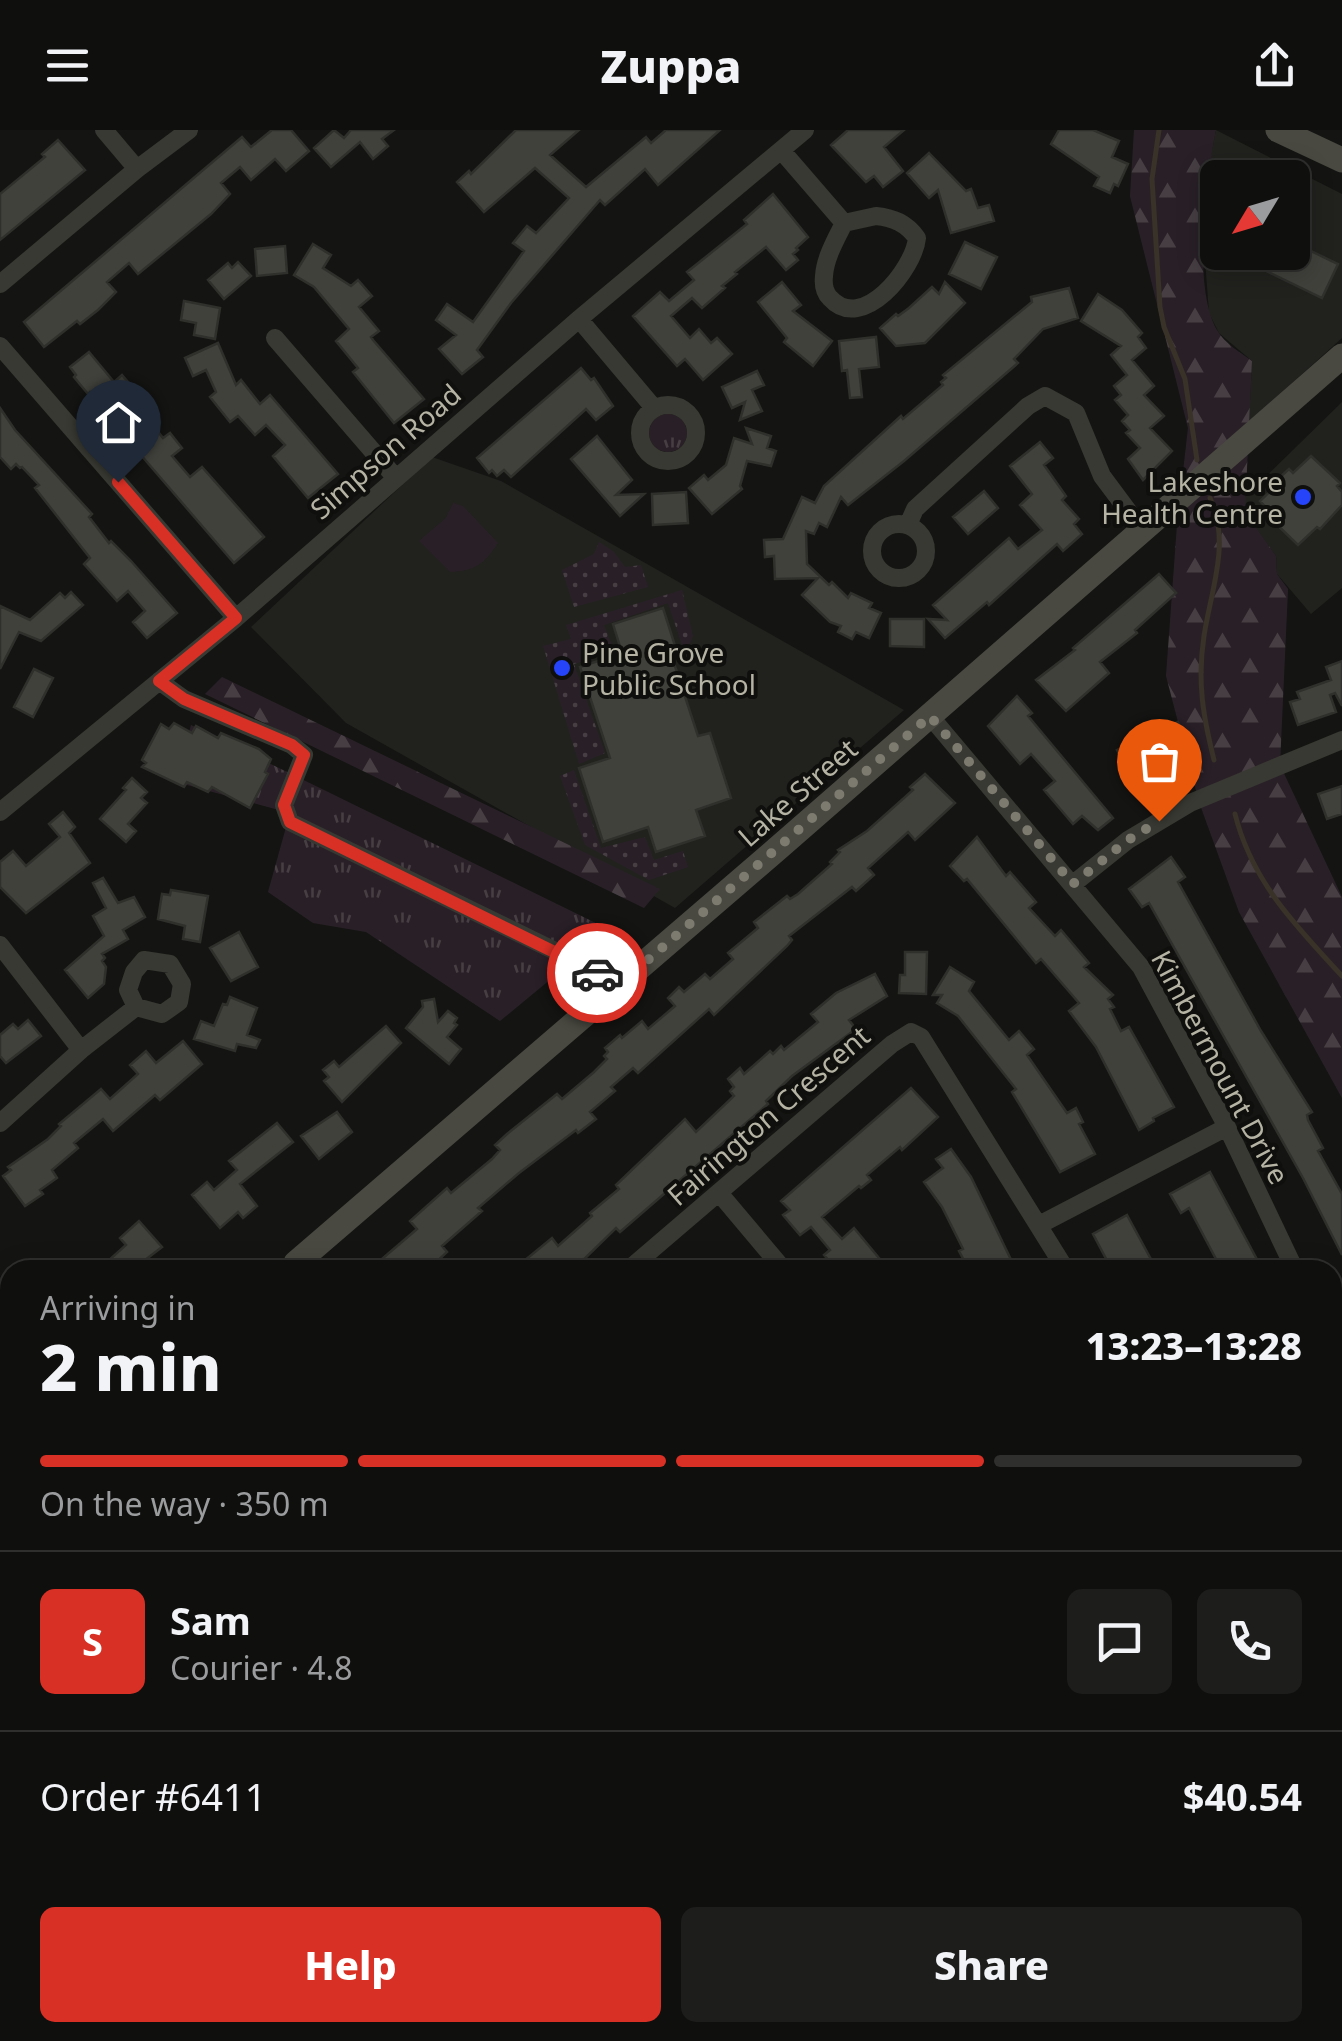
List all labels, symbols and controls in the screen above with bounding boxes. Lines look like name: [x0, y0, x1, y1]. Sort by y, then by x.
text: Zuppa: [600, 35, 742, 96]
icon: menu: [40, 38, 95, 93]
icon: share: [1247, 38, 1302, 93]
north arrow: [1200, 160, 1310, 270]
map controls: [1200, 160, 1310, 270]
street label: Simpson Road: [302, 375, 468, 527]
pin: [76, 380, 161, 483]
icon: home: [91, 395, 146, 450]
place label: Lakeshore Health Centre: [1101, 462, 1283, 532]
marker: Lakeshore Health Centre: [1292, 486, 1314, 508]
place label: Pine Grove Public School: [582, 633, 756, 703]
marker: Pine Grove Public School: [551, 657, 573, 679]
pin: [1117, 719, 1202, 822]
street label: Lake Street: [729, 730, 865, 854]
icon: bag: [1132, 734, 1187, 789]
courier: [547, 923, 647, 1023]
street label: Kimbermount Drive: [1143, 943, 1299, 1191]
icon: car: [570, 946, 625, 1001]
street label: Fairington Crescent: [659, 1016, 877, 1214]
text: Arriving in: [40, 1286, 195, 1329]
text: 13:23–13:28: [1086, 1319, 1302, 1371]
text: 2 min: [40, 1322, 222, 1410]
text: On the way · 350 m: [40, 1482, 329, 1525]
button: chat: [1067, 1589, 1172, 1694]
button: phone: [1197, 1589, 1302, 1694]
text: Sam: [170, 1594, 251, 1646]
text: S: [82, 1615, 103, 1667]
text: Courier · 4.8: [170, 1646, 353, 1689]
text: Order #6411: [40, 1770, 266, 1822]
text: $40.54: [1183, 1770, 1302, 1822]
button: Help: [40, 1907, 661, 2022]
button: Share: [681, 1907, 1302, 2022]

